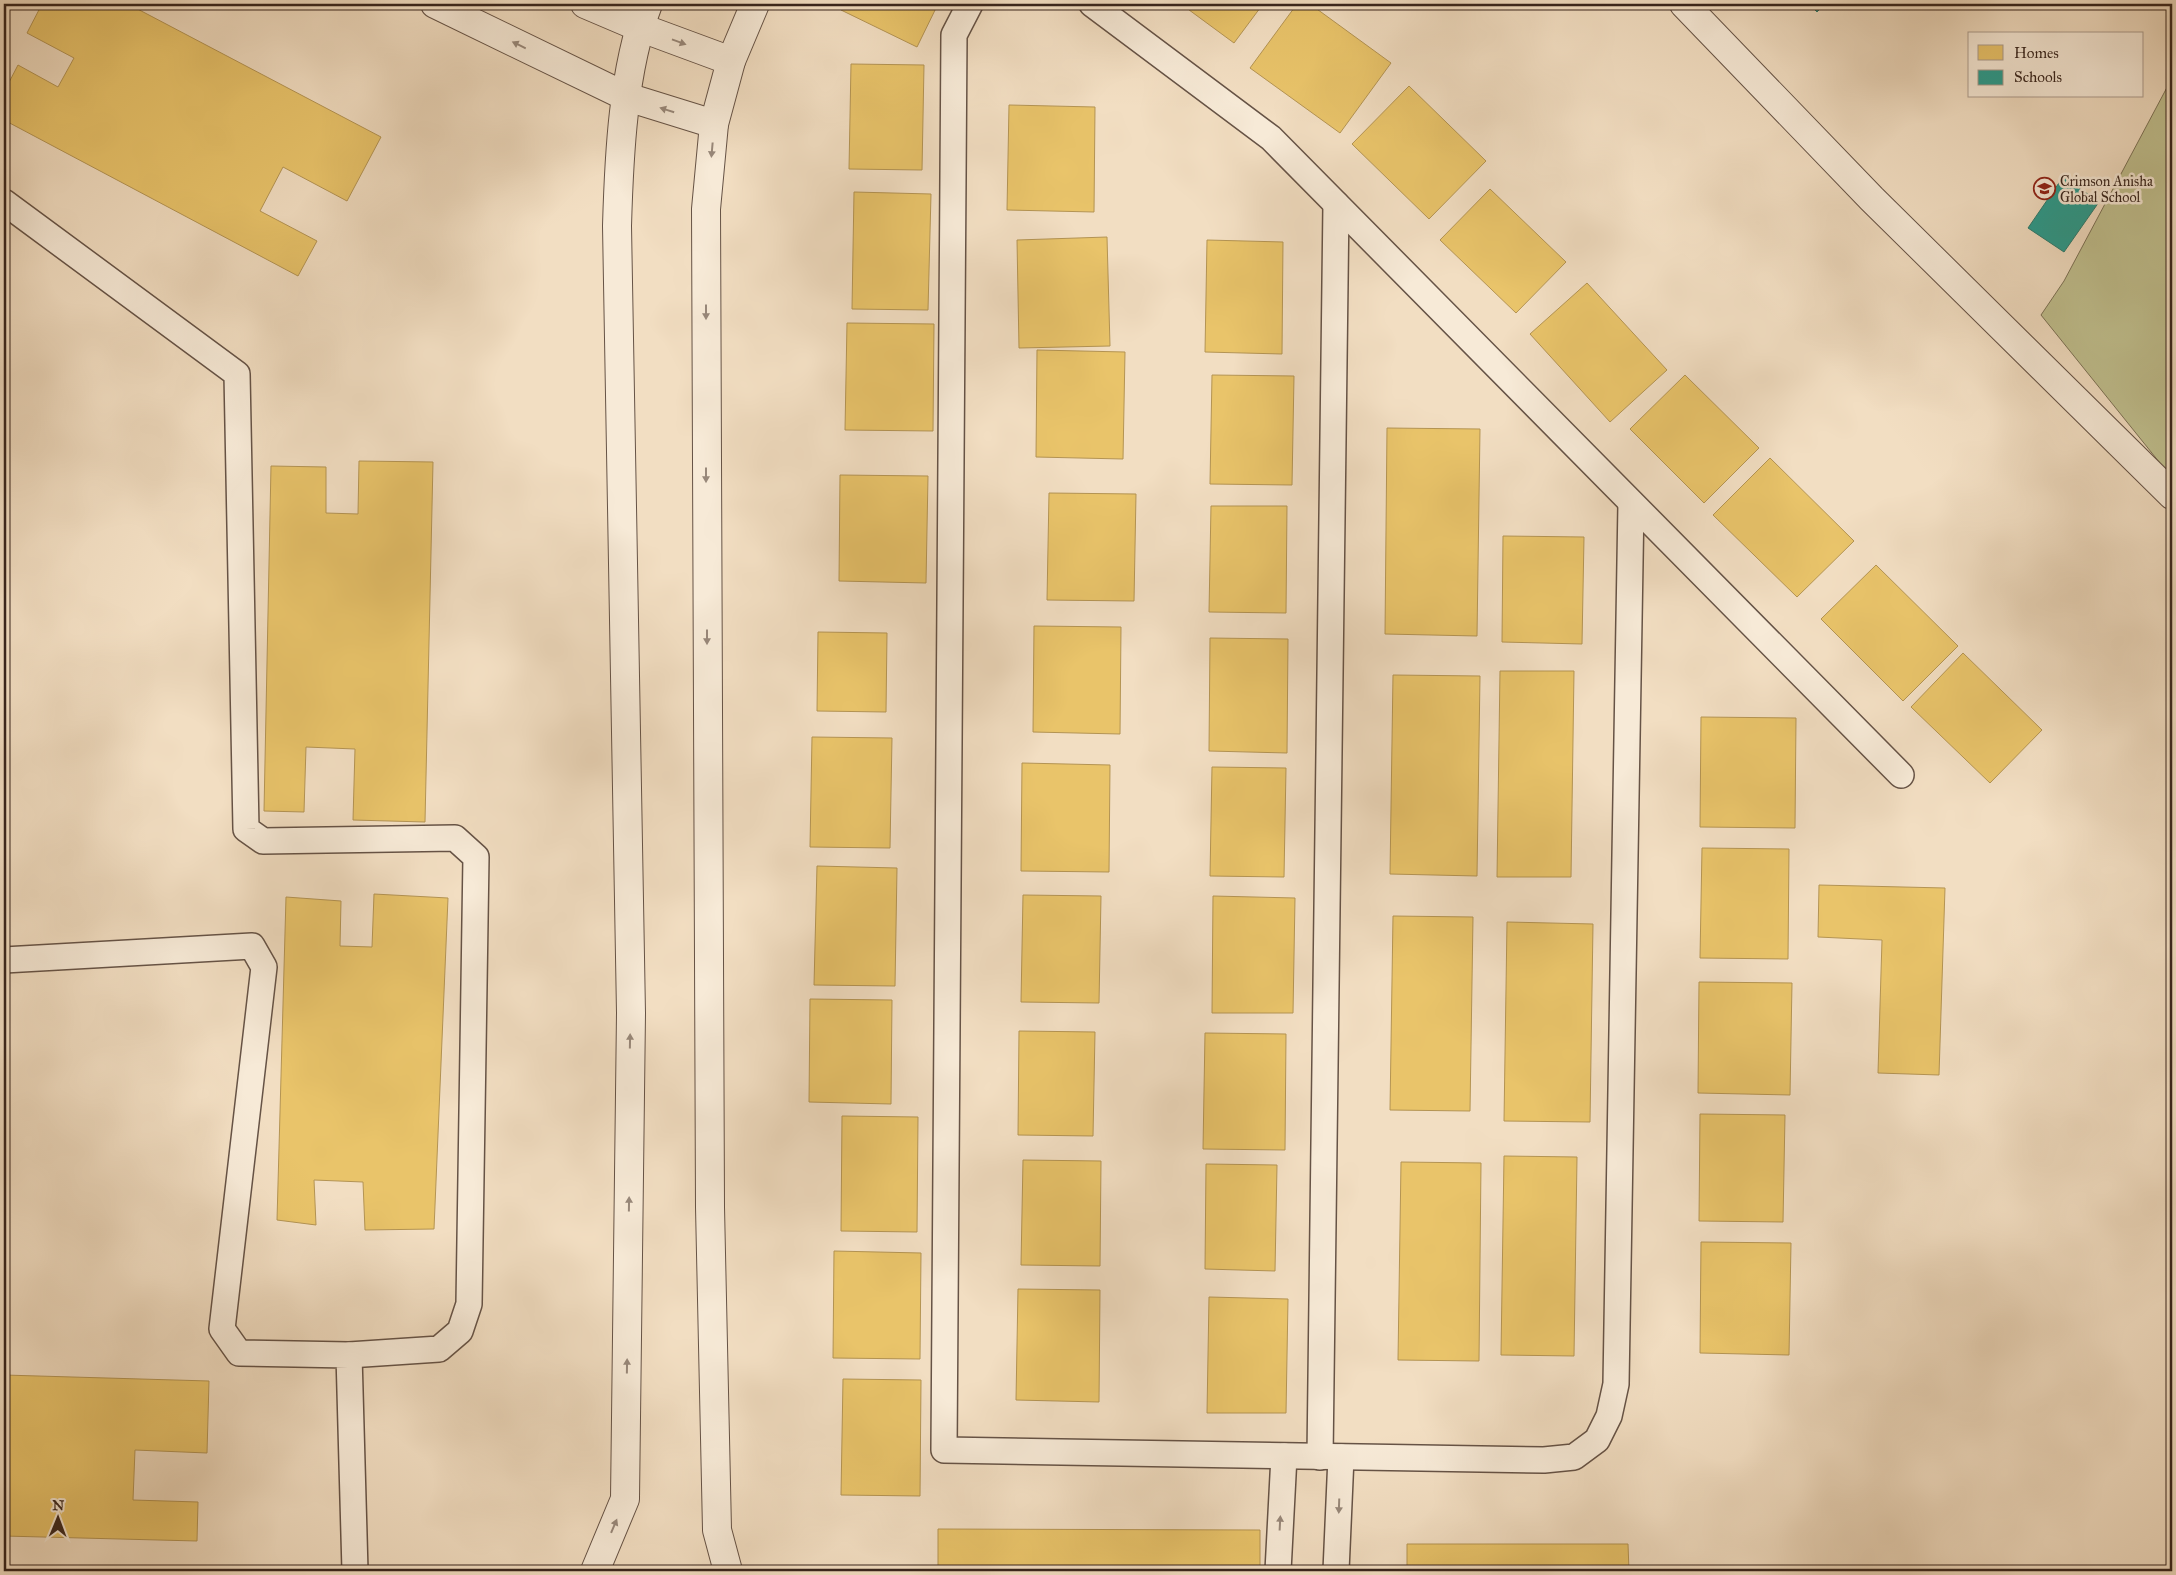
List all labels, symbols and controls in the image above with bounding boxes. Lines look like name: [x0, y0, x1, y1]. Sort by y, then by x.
legend: [1968, 32, 2144, 98]
one-way arrow: [672, 38, 687, 46]
one-way arrow: [511, 41, 526, 49]
text: Homes: [2014, 44, 2059, 62]
text: Schools: [2014, 68, 2062, 86]
one-way arrow: [660, 105, 675, 113]
one-way arrow: [707, 142, 715, 158]
place label: Crimson Anisha Global School: [2060, 173, 2153, 206]
school or university icon: Crimson Anisha Global School: [2032, 177, 2056, 201]
one-way arrow: [702, 305, 710, 321]
one-way arrow: [702, 467, 710, 483]
one-way arrow: [703, 630, 711, 646]
one-way arrow: [627, 1033, 635, 1049]
one-way arrow: [625, 1195, 633, 1211]
one-way arrow: [623, 1358, 631, 1374]
north arrow: [32, 1492, 82, 1542]
text: N: [52, 1497, 64, 1514]
one-way arrow: [1334, 1498, 1342, 1514]
one-way arrow: [1277, 1514, 1285, 1530]
one-way arrow: [610, 1519, 618, 1533]

